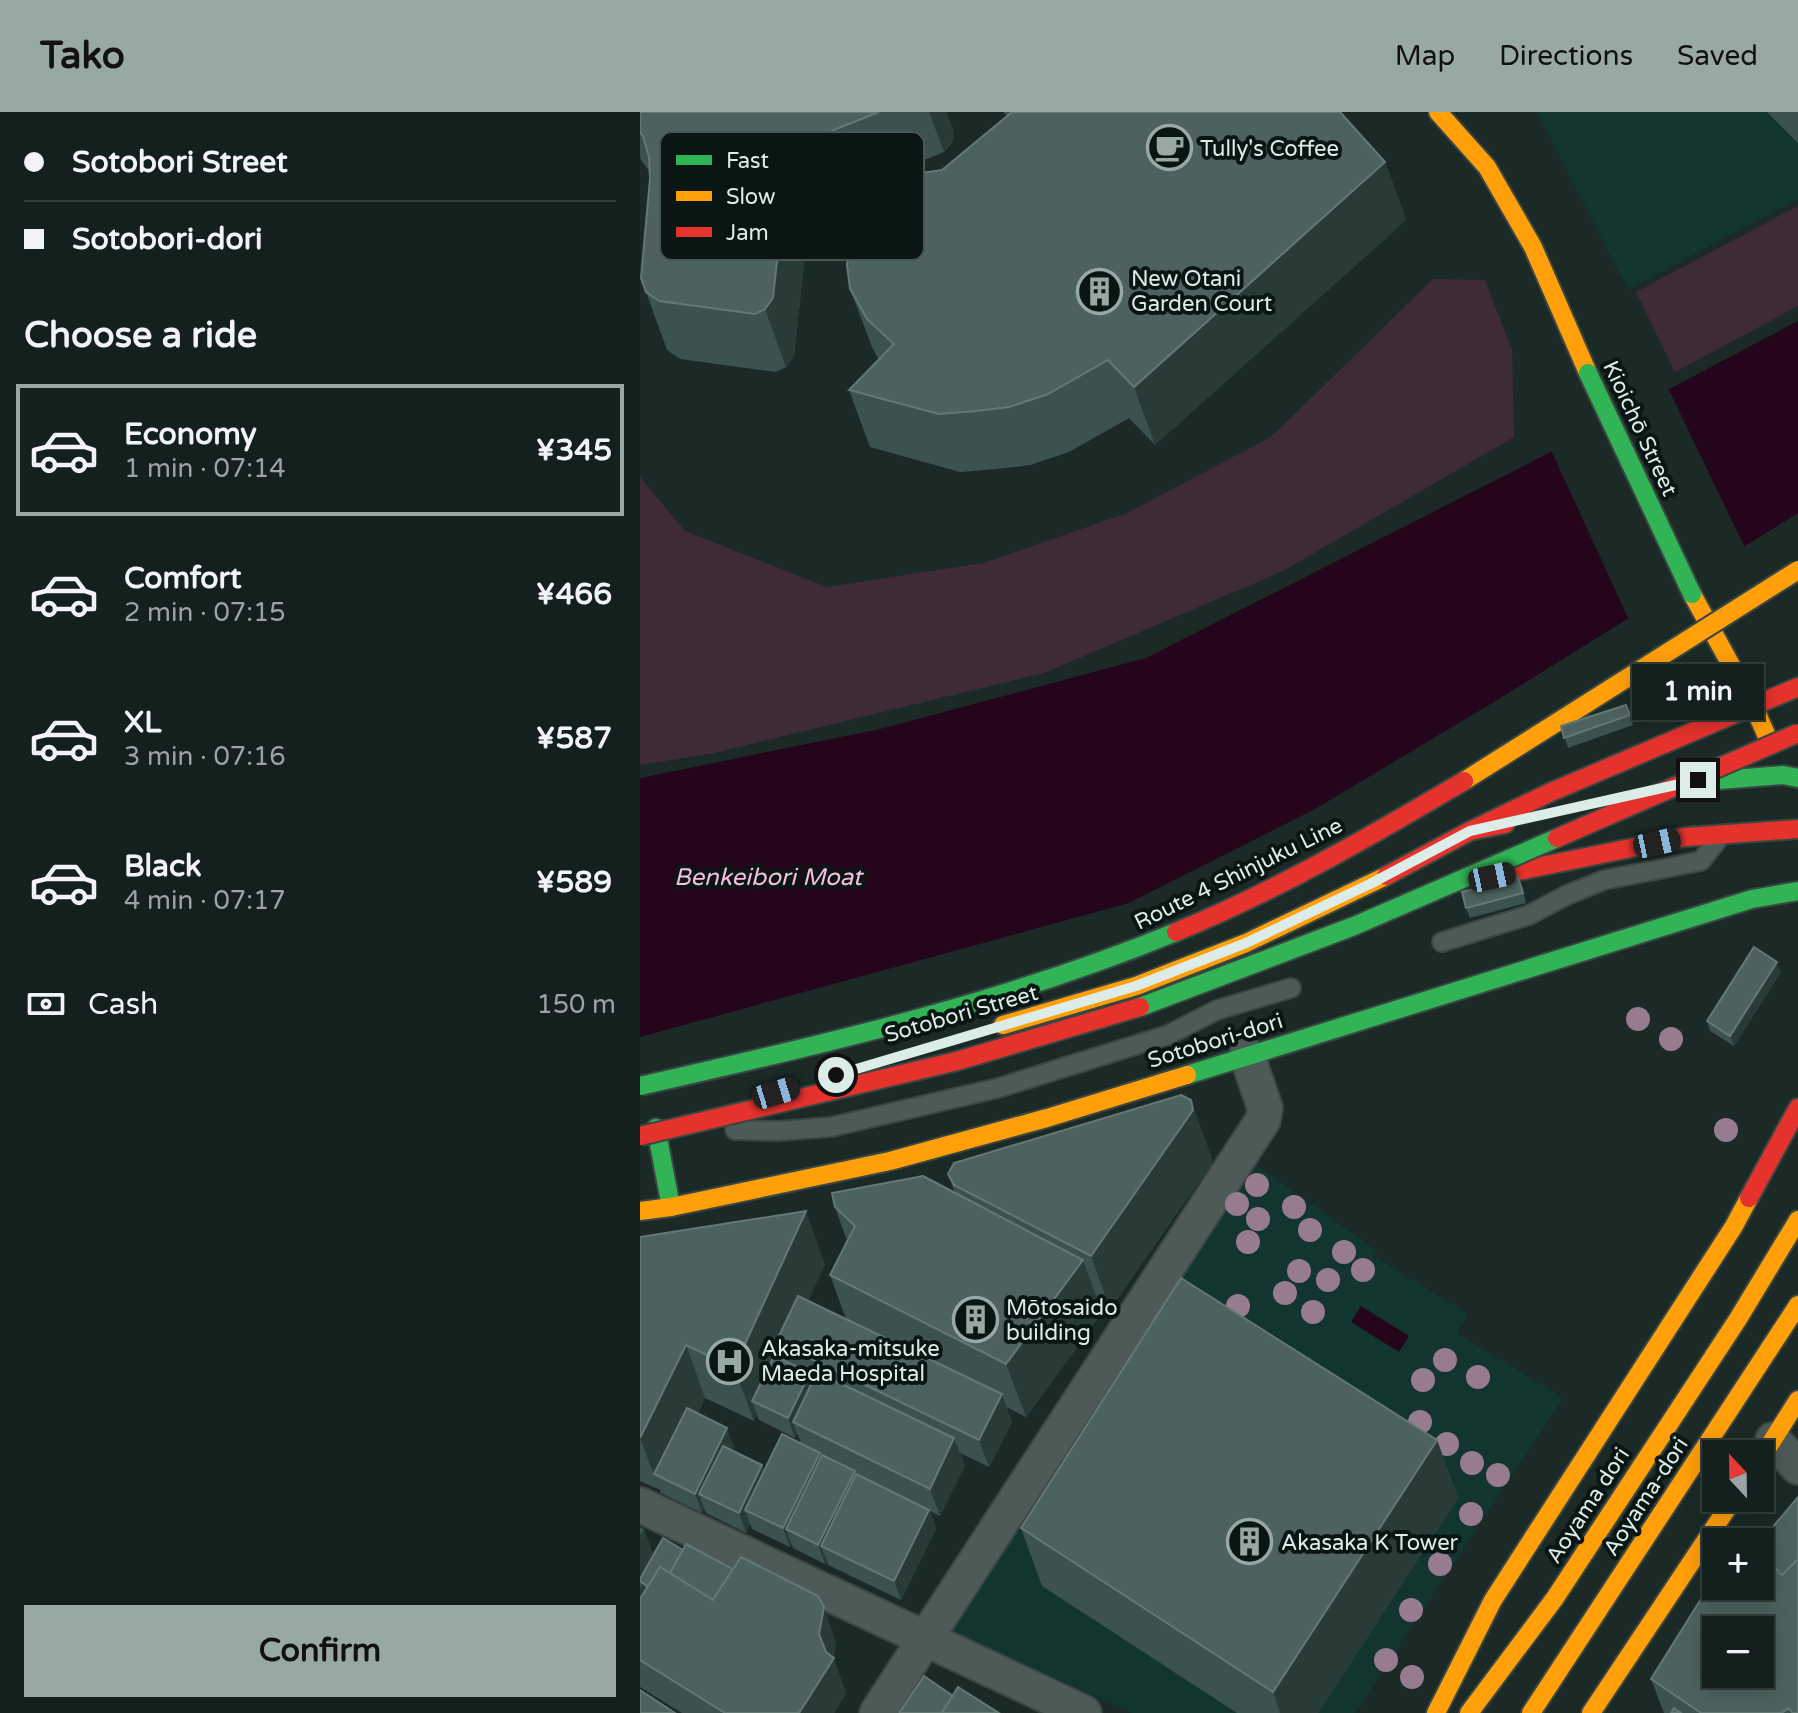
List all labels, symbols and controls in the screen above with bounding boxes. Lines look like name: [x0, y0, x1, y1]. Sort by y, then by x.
text: Tako: [40, 33, 125, 79]
text: Map: [1395, 39, 1455, 73]
text: Directions: [1499, 39, 1633, 73]
text: Saved: [1677, 39, 1758, 73]
cafe icon: Tully's Coffee: [1145, 124, 1193, 172]
legend: [660, 132, 924, 260]
place label: Tully's Coffee: [1200, 136, 1339, 162]
text: Sotobori Street: [72, 144, 288, 181]
text: Fast: [726, 148, 769, 174]
text: Slow: [726, 184, 776, 210]
text: Jam: [726, 220, 769, 246]
text: Sotobori-dori: [72, 221, 263, 258]
place label: New Otani Garden Court: [1131, 266, 1272, 317]
building icon: New Otani Garden Court: [1076, 267, 1124, 315]
text: Choose a ride: [24, 314, 257, 357]
street label: Kioichō Street: [1597, 357, 1683, 500]
icon: car: [28, 414, 100, 486]
text: Economy: [124, 416, 257, 453]
text: ¥345: [536, 432, 612, 469]
text: 1 min · 07:14: [124, 453, 286, 484]
icon: car: [28, 558, 100, 630]
text: Comfort: [124, 560, 242, 597]
text: ¥466: [536, 576, 612, 613]
text: 2 min · 07:15: [124, 597, 286, 628]
callout: 1 min: [1632, 664, 1764, 720]
text: 1 min: [1663, 676, 1733, 707]
icon: car: [28, 702, 100, 774]
text: XL: [124, 704, 161, 741]
text: ¥587: [536, 720, 612, 757]
text: 3 min · 07:16: [124, 741, 286, 772]
route end: [1680, 762, 1716, 798]
street label: Route 4 Shinjuku Line: [1130, 812, 1347, 936]
car: [1631, 826, 1683, 860]
icon: car: [28, 846, 100, 918]
text: Black: [124, 848, 201, 885]
car: [1466, 860, 1518, 894]
water label: Benkeibori Moat: [674, 863, 865, 892]
text: ¥589: [536, 864, 612, 901]
text: 4 min · 07:17: [124, 885, 286, 916]
street label: Sotobori Street: [882, 980, 1041, 1048]
icon: cash: [24, 982, 68, 1026]
text: Cash: [88, 986, 158, 1023]
text: 150 m: [536, 989, 616, 1020]
street label: Sotobori-dori: [1145, 1008, 1286, 1074]
route start: [818, 1057, 854, 1093]
car: [750, 1075, 802, 1111]
place label: Mōtosaido building: [1006, 1295, 1118, 1346]
building icon: Mōtosaido building: [951, 1296, 999, 1344]
place label: Akasaka-mitsuke Maeda Hospital: [761, 1336, 940, 1387]
hospital icon: Akasaka-mitsuke Maeda Hospital: [706, 1337, 754, 1385]
street label: Aoyama-dori: [1598, 1432, 1694, 1561]
north arrow: [1702, 1440, 1774, 1512]
map controls: [1702, 1440, 1774, 1688]
street label: Aoyama dori: [1541, 1443, 1635, 1568]
building icon: Akasaka K Tower: [1226, 1518, 1274, 1566]
button: +: [1702, 1528, 1774, 1600]
place label: Akasaka K Tower: [1281, 1530, 1459, 1556]
button: Confirm: [24, 1605, 616, 1697]
button: −: [1702, 1616, 1774, 1688]

